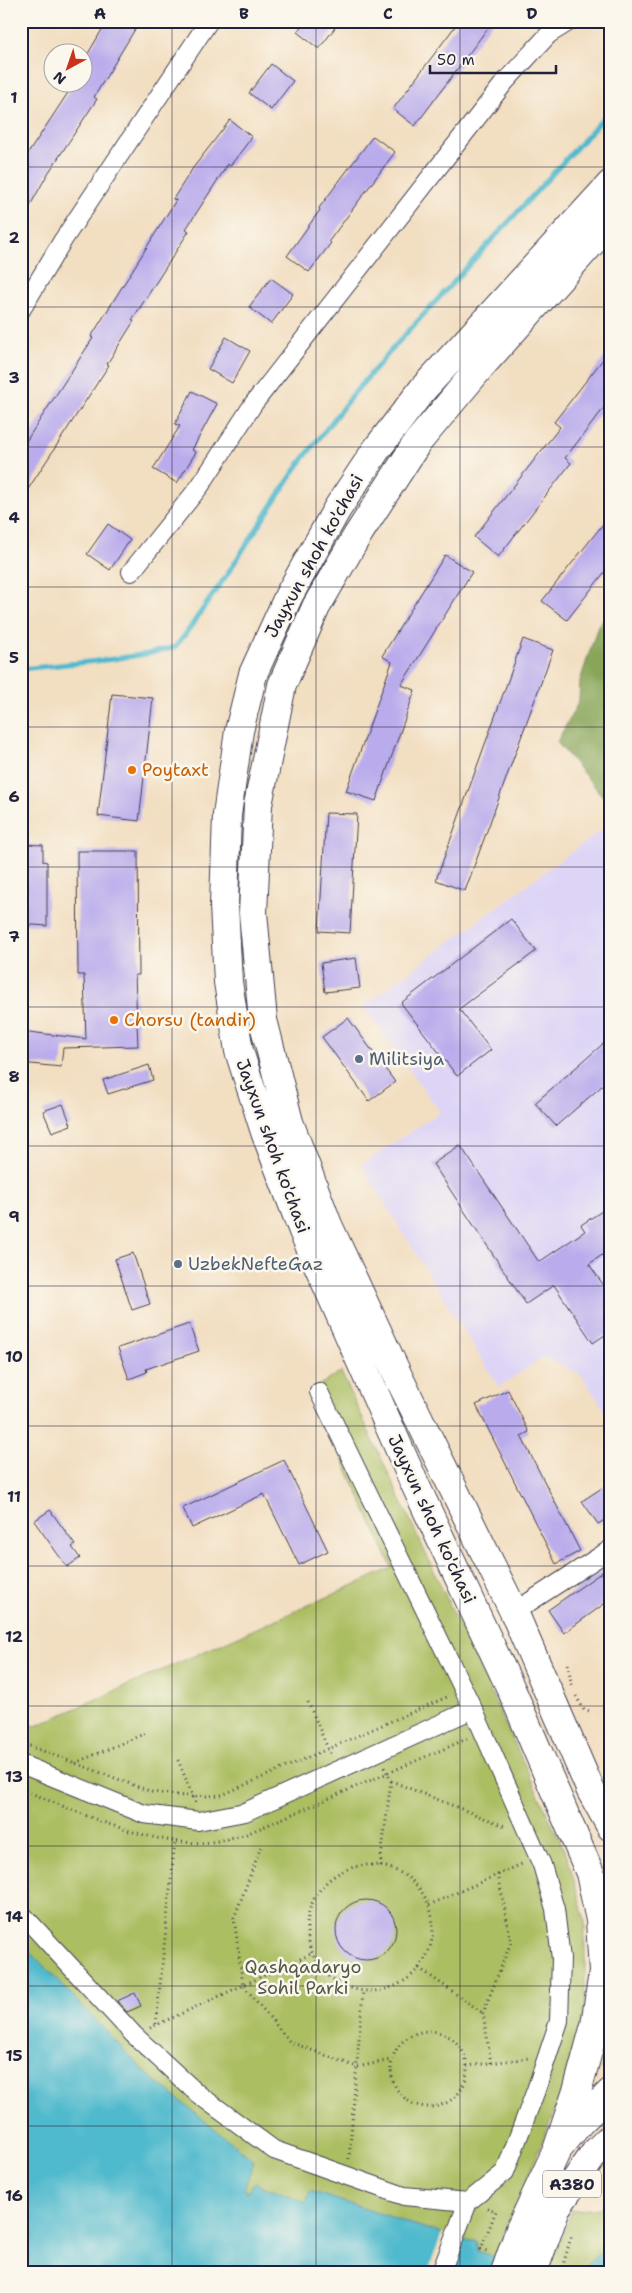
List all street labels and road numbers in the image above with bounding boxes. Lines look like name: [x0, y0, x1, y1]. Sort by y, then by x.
street label: Jayxun shoh ko'chasi: [259, 470, 369, 642]
street label: Jayxun shoh ko'chasi: [230, 1055, 316, 1237]
street label: Jayxun shoh ko'chasi: [382, 1431, 482, 1607]
road number: A380: [543, 2170, 601, 2198]

